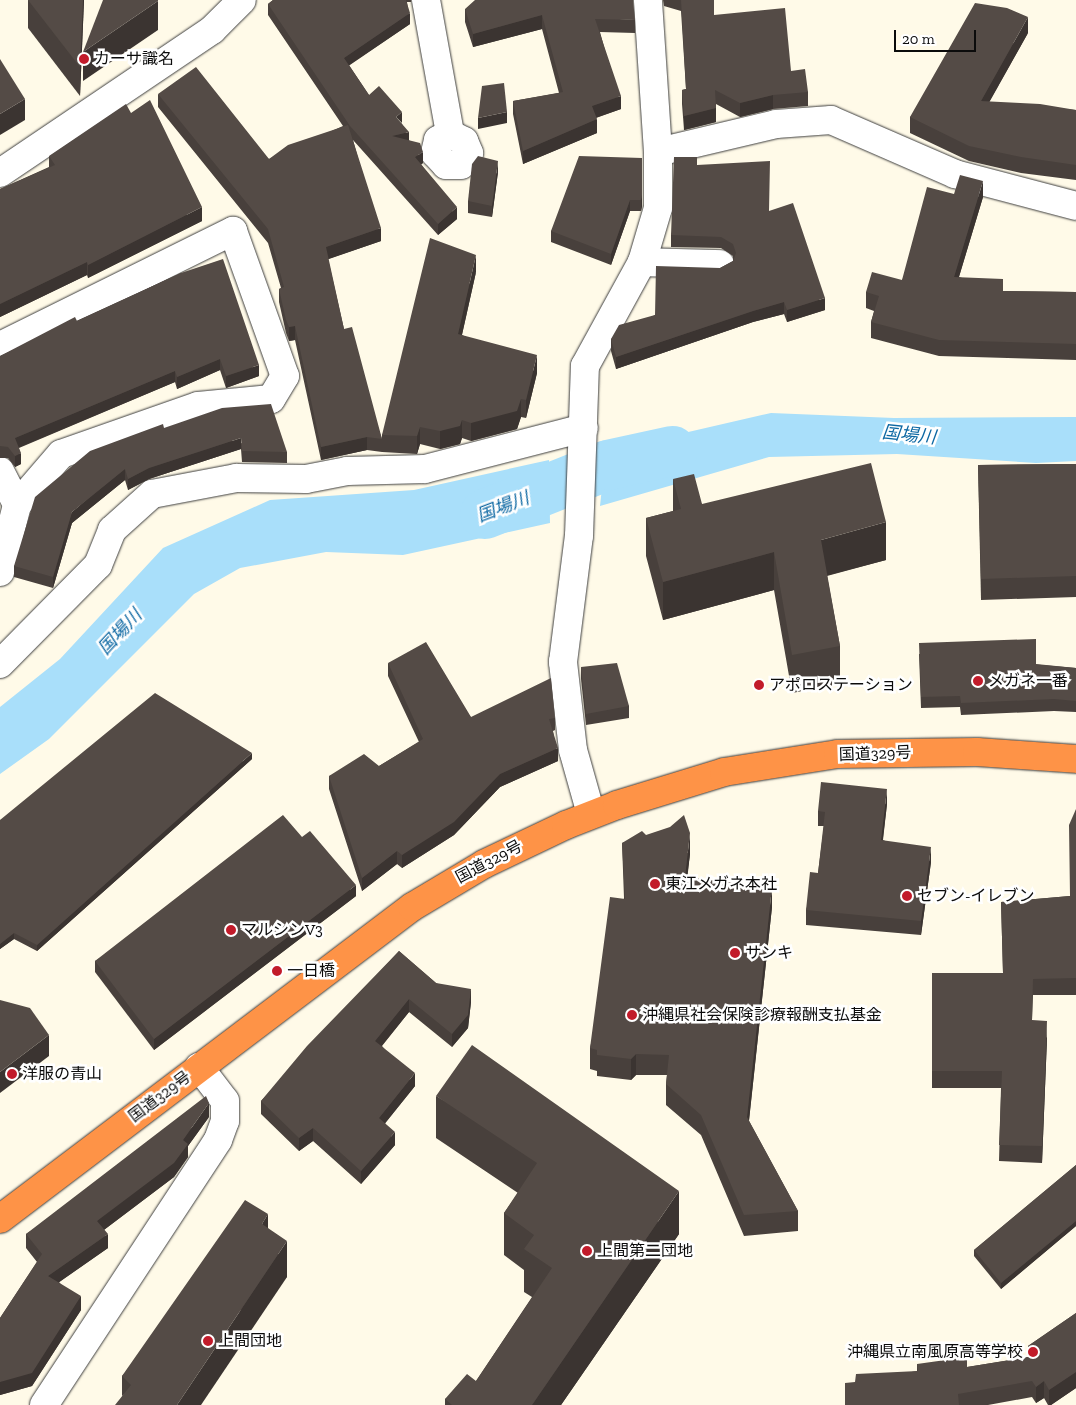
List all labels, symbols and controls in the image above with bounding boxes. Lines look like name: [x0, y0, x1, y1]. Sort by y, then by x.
scale bar: [896, 20, 978, 52]
text: 20 m: [902, 30, 935, 48]
place label: カーサ識名: [94, 49, 174, 69]
marker: カーサ識名: [78, 53, 90, 65]
water label: 国場川: [881, 421, 937, 449]
water label: 国場川: [474, 487, 532, 527]
water label: 国場川: [94, 605, 146, 659]
place label: メガネ一番: [988, 671, 1068, 691]
place label: アポロステーション: [769, 675, 913, 695]
marker: メガネ一番: [972, 675, 984, 687]
marker: アポロステーション: [753, 679, 765, 691]
street label: 国道329号: [838, 743, 912, 765]
street label: 国道329号: [452, 836, 526, 888]
place label: 東江メガネ本社: [665, 874, 777, 894]
marker: 東江メガネ本社: [649, 878, 661, 890]
place label: セブン-イレブン: [917, 886, 1035, 906]
marker: セブン-イレブン: [901, 890, 913, 902]
place label: マルシンV3: [241, 920, 323, 940]
marker: マルシンV3: [225, 924, 237, 936]
place label: サンキ: [745, 943, 793, 963]
marker: サンキ: [729, 947, 741, 959]
place label: 一日橋: [287, 961, 335, 981]
marker: 一日橋: [271, 965, 283, 977]
place label: 沖縄県社会保険診療報酬支払基金: [642, 1005, 882, 1025]
marker: 沖縄県社会保険診療報酬支払基金: [626, 1009, 638, 1021]
place label: 洋服の青山: [22, 1064, 102, 1084]
street label: 国道329号: [125, 1067, 195, 1127]
marker: 洋服の青山: [6, 1068, 18, 1080]
place label: 上間第二団地: [597, 1241, 693, 1261]
marker: 上間第二団地: [581, 1245, 593, 1257]
place label: 上間団地: [218, 1331, 282, 1351]
marker: 上間団地: [202, 1335, 214, 1347]
place label: 沖縄県立南風原高等学校: [847, 1342, 1023, 1362]
marker: 沖縄県立南風原高等学校: [1027, 1346, 1039, 1358]

